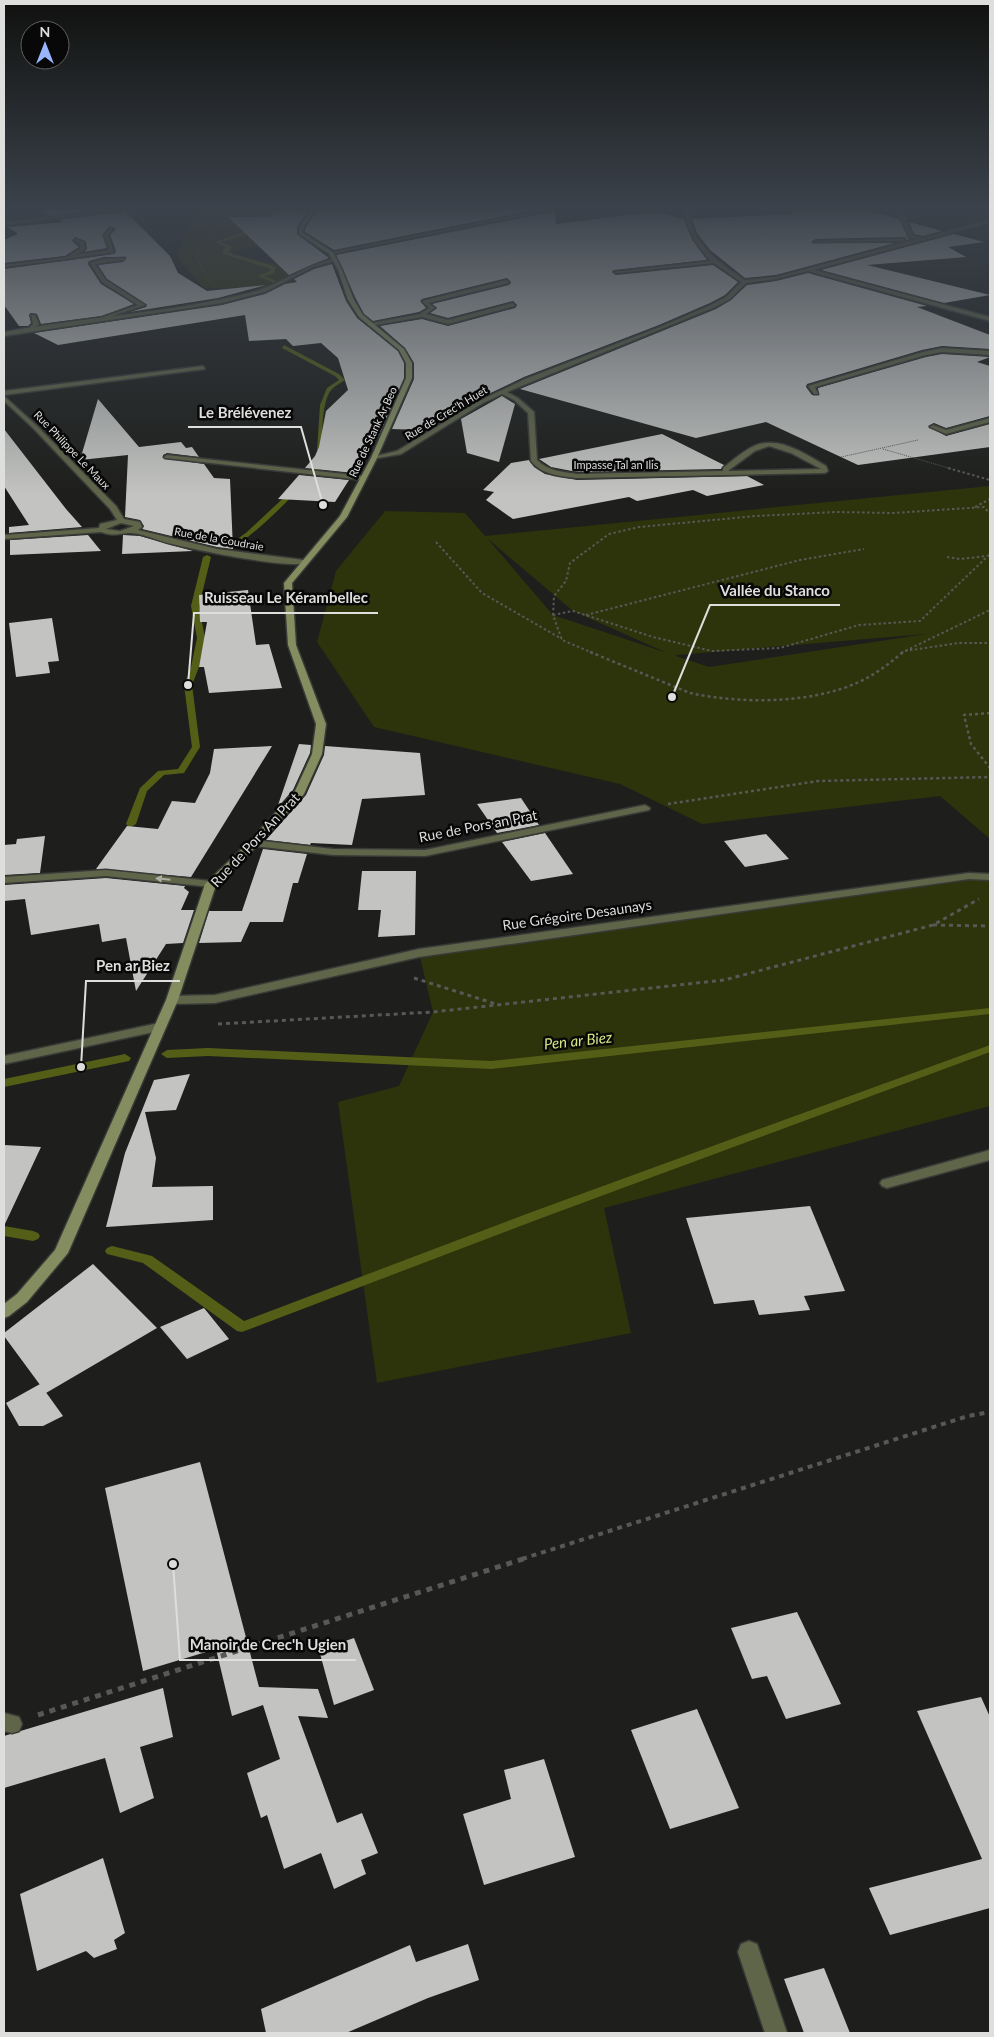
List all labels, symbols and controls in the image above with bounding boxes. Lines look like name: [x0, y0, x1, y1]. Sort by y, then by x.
north arrow: [20, 20, 70, 70]
text: N: [40, 23, 50, 40]
street label: Rue de Crec'h Huet: [402, 383, 489, 442]
street label: Rue de Stank Ar Beo: [346, 384, 399, 479]
callout: Le Brélévenez: [188, 397, 301, 427]
text: Le Brélévenez: [199, 403, 291, 421]
street label: Rue Philippe Le Maux: [32, 408, 114, 492]
street label: Impasse Tal an Ilis: [573, 458, 659, 471]
street label: Rue de la Coudraie: [173, 524, 265, 553]
callout: Vallée du Stanco: [710, 575, 840, 605]
text: Vallée du Stanco: [719, 581, 830, 599]
callout: Ruisseau Le Kérambellec: [194, 583, 378, 613]
text: Ruisseau Le Kérambellec: [204, 588, 368, 606]
street label: Rue de Pors An Prat: [207, 789, 303, 890]
street label: Rue de Pors an Prat: [417, 806, 539, 845]
one-way arrow: [154, 875, 170, 883]
street label: Rue Grégoire Desaunays: [501, 896, 653, 933]
callout: Pen ar Biez: [86, 951, 180, 981]
text: Pen ar Biez: [96, 956, 170, 974]
water label: Pen ar Biez: [543, 1027, 614, 1053]
callout: Manoir de Crec'h Ugien: [180, 1630, 356, 1660]
text: Manoir de Crec'h Ugien: [190, 1635, 346, 1653]

